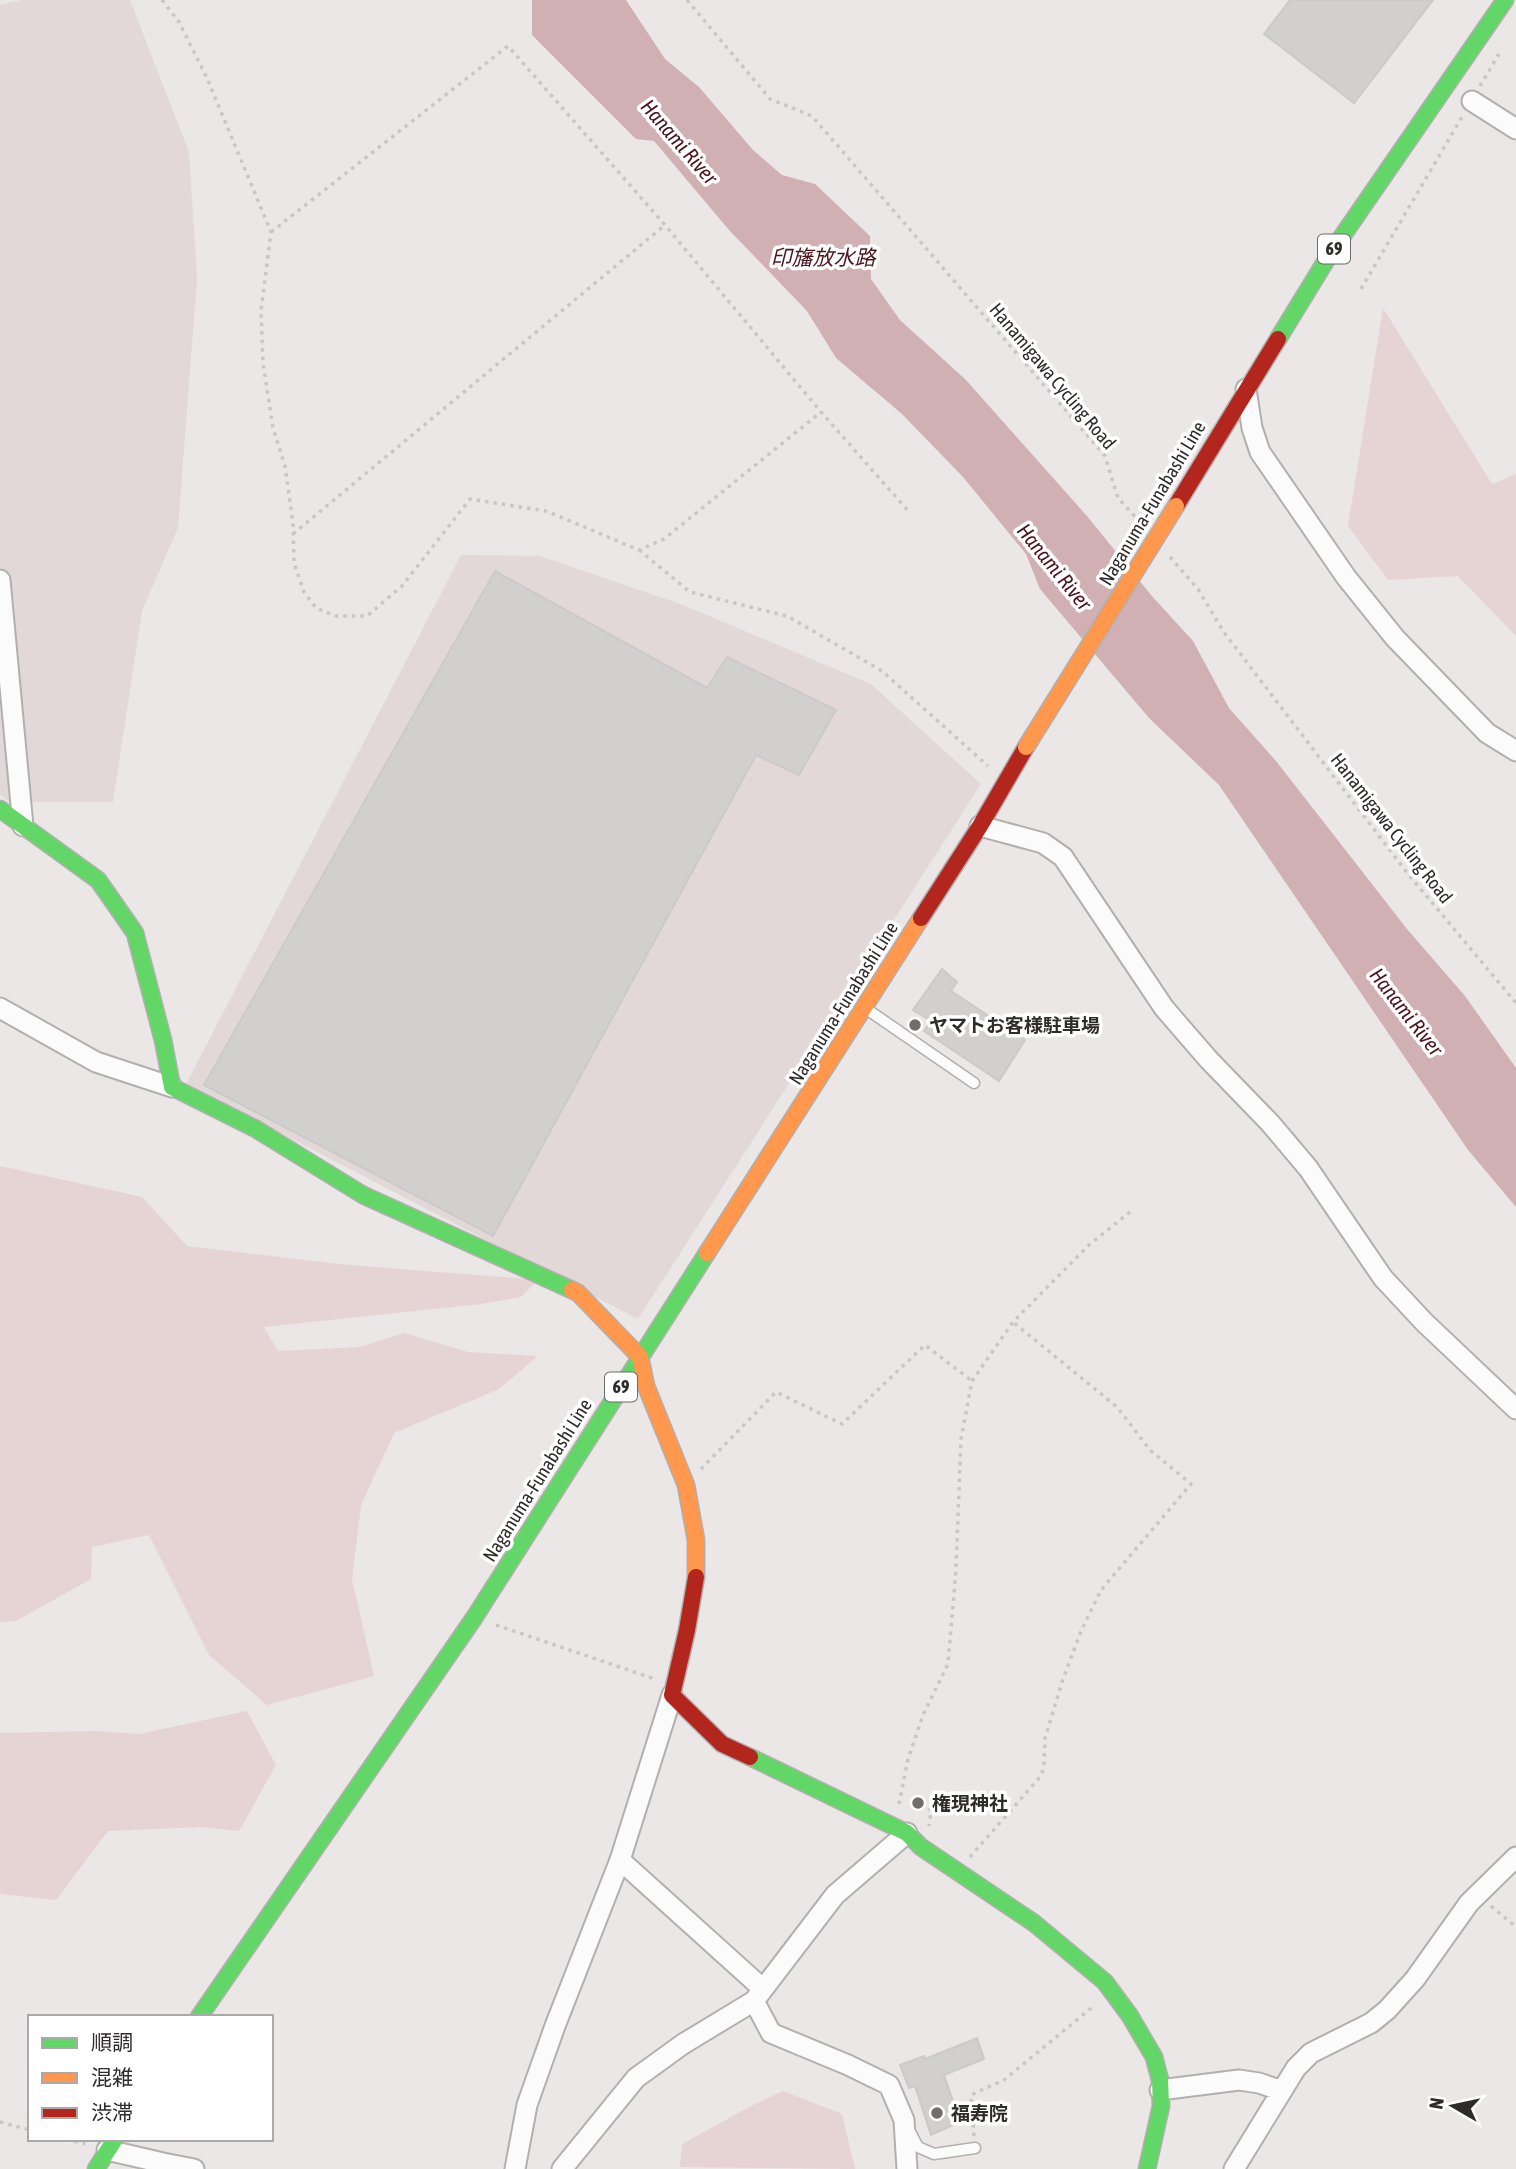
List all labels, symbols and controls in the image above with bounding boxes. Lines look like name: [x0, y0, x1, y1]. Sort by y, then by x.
water label: Hanami River: [637, 94, 724, 189]
road number: 69: [1318, 234, 1350, 264]
water label: 印旛放水路: [771, 245, 877, 269]
street label: Hanamigawa Cycling Road: [985, 298, 1121, 454]
street label: Naganuma-Funabashi Line: [1094, 417, 1210, 589]
water label: Hanami River: [1013, 518, 1097, 615]
street label: Hanamigawa Cycling Road: [1327, 749, 1457, 907]
street label: Naganuma-Funabashi Line: [784, 918, 902, 1088]
water label: Hanami River: [1365, 963, 1449, 1060]
place label: ヤマトお客様駐車場: [929, 1014, 1100, 1036]
marker: ヤマトお客様駐車場: [907, 1017, 923, 1033]
road number: 69: [605, 1372, 637, 1402]
street label: Naganuma-Funabashi Line: [478, 1395, 596, 1565]
place label: 権現神社: [932, 1792, 1008, 1814]
marker: 権現神社: [910, 1795, 926, 1811]
legend: [28, 2015, 273, 2141]
text: 順調: [91, 2030, 133, 2054]
text: 混雑: [91, 2065, 133, 2089]
north arrow: [1418, 2071, 1488, 2141]
text: N: [1424, 2096, 1448, 2111]
text: 渋滞: [91, 2100, 133, 2124]
place label: 福寿院: [951, 2102, 1008, 2124]
marker: 福寿院: [929, 2105, 945, 2121]

